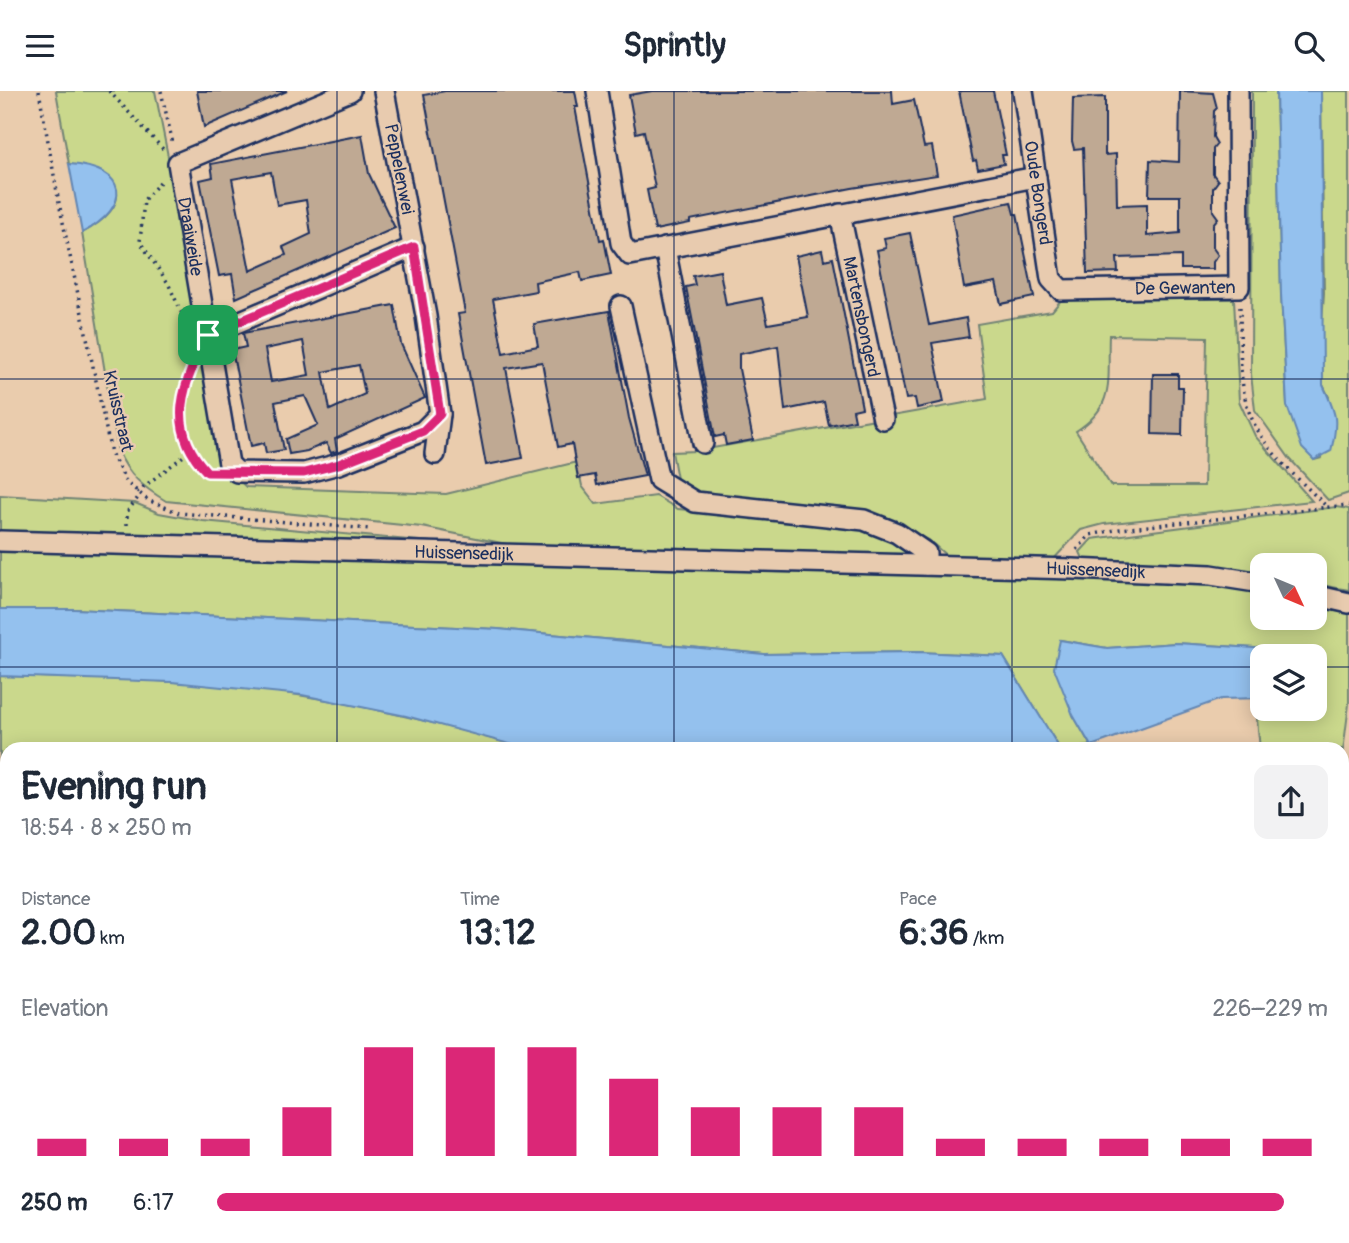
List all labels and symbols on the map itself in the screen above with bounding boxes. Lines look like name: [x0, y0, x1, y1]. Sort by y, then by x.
street label: Peppelenwei: [379, 122, 419, 216]
street label: Oude Bongerd: [1019, 139, 1057, 247]
street label: Draaiweide: [172, 195, 208, 278]
street label: Martensbongerd: [838, 254, 885, 379]
street label: De Gewanten: [1134, 276, 1236, 300]
pin: [178, 305, 238, 365]
street label: Kruisstraat: [97, 368, 139, 455]
street label: Huissensedijk: [414, 540, 514, 566]
north arrow: [1250, 553, 1326, 630]
street label: Huissensedijk: [1046, 557, 1146, 584]

